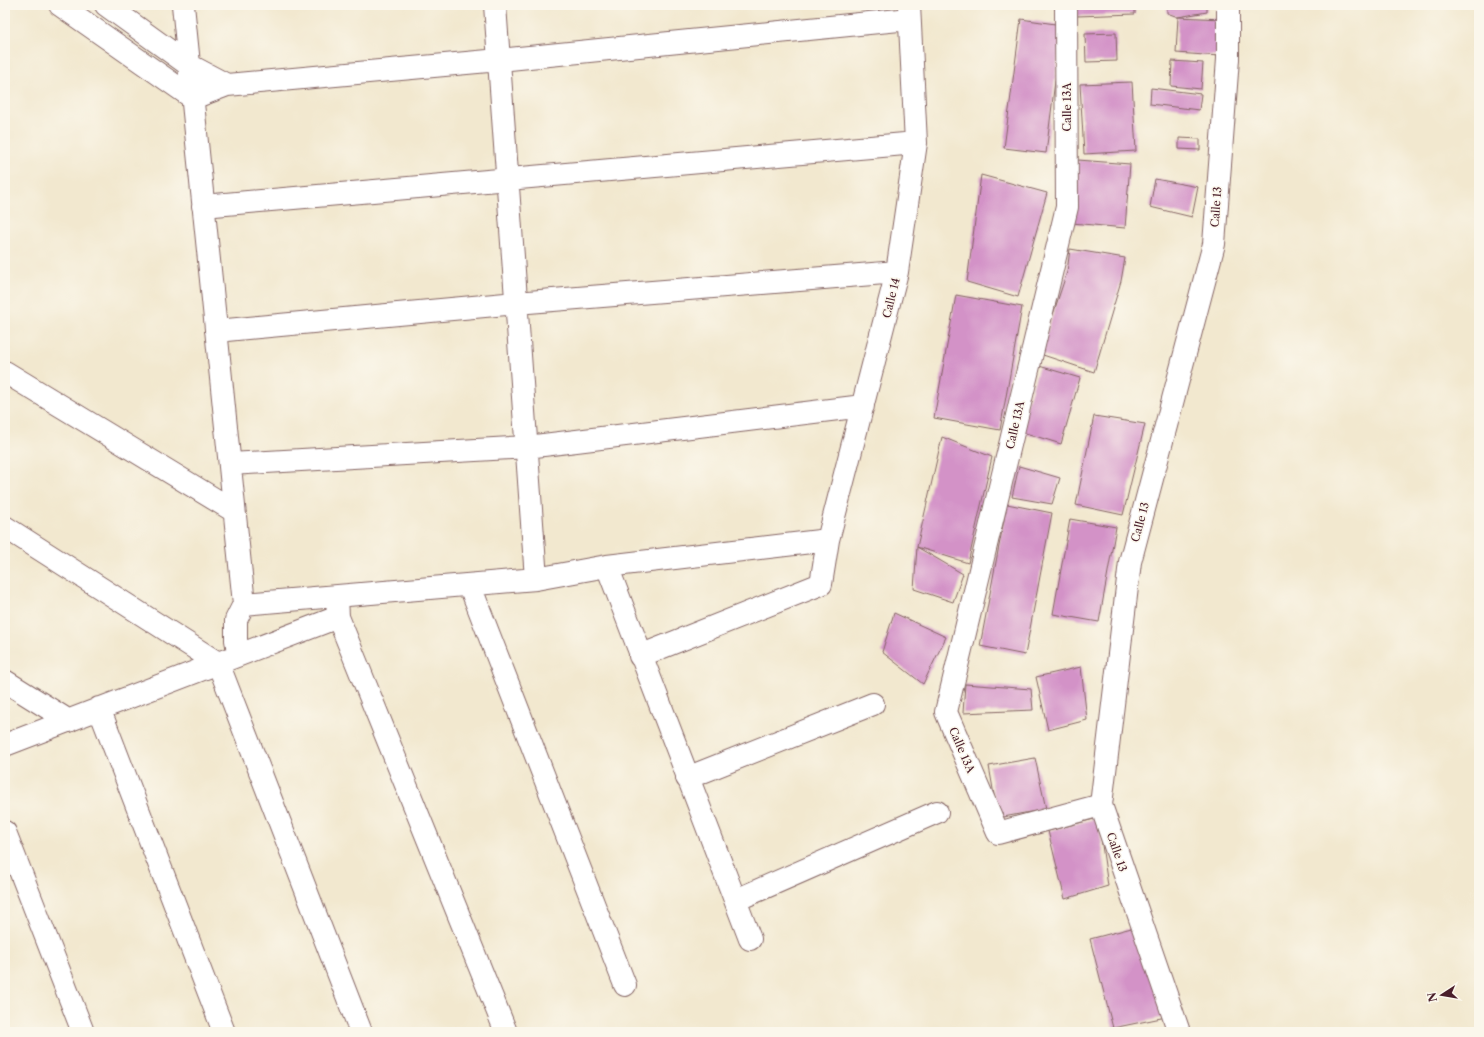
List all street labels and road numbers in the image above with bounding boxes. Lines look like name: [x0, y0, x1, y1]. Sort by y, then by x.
street label: Calle 13A: [1060, 82, 1074, 131]
street label: Calle 13: [1208, 186, 1224, 228]
street label: Calle 14: [879, 276, 903, 320]
street label: Calle 13A: [1003, 399, 1027, 450]
street label: Calle 13: [1128, 501, 1152, 543]
street label: Calle 13A: [946, 725, 978, 776]
street label: Calle 13: [1104, 831, 1130, 873]

